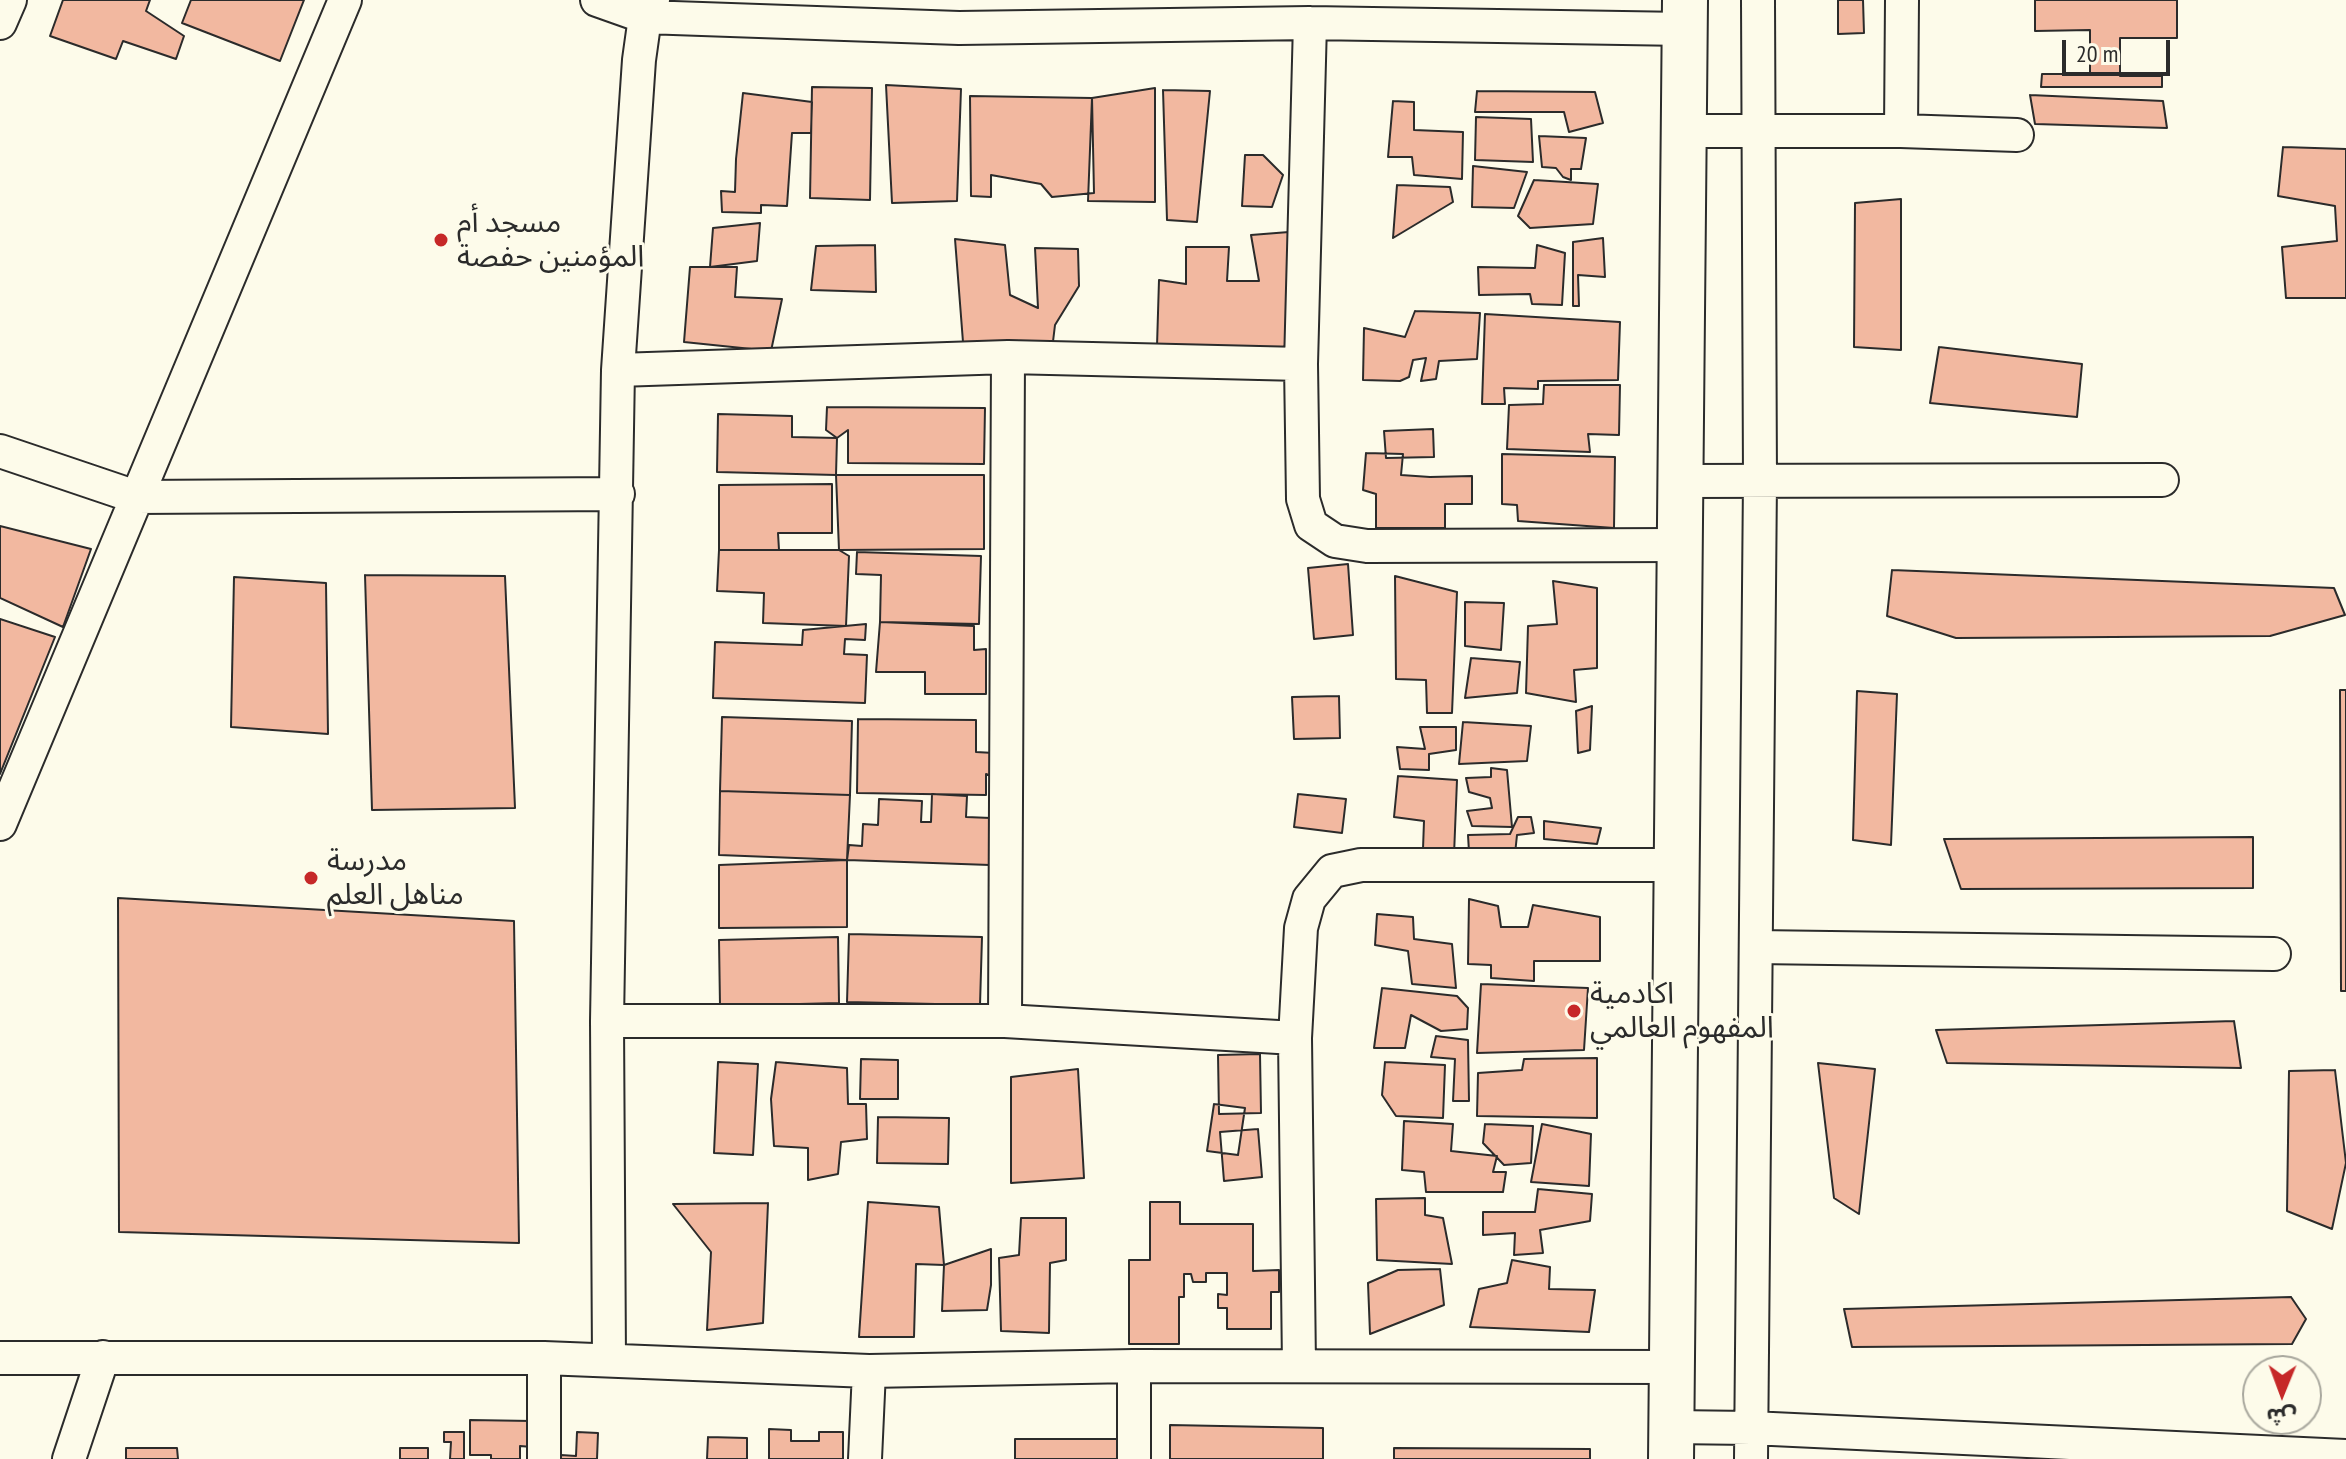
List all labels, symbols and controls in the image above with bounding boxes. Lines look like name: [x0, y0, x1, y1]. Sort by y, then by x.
scale bar: [2066, 24, 2174, 74]
text: 20 m: [2076, 38, 2118, 69]
place label: مسجد أم المؤمنين حفصة: [457, 205, 644, 276]
marker: مسجد أم المؤمنين حفصة: [432, 231, 450, 249]
place label: مدرسة مناهل العلم: [327, 843, 464, 914]
marker: مدرسة مناهل العلم: [302, 869, 320, 887]
place label: اكادمية المفهوم العالمي: [1590, 976, 1774, 1046]
marker: اكادمية المفهوم العالمي: [1565, 1002, 1583, 1020]
north arrow: [2242, 1355, 2322, 1435]
text: ش: [2266, 1403, 2297, 1431]

